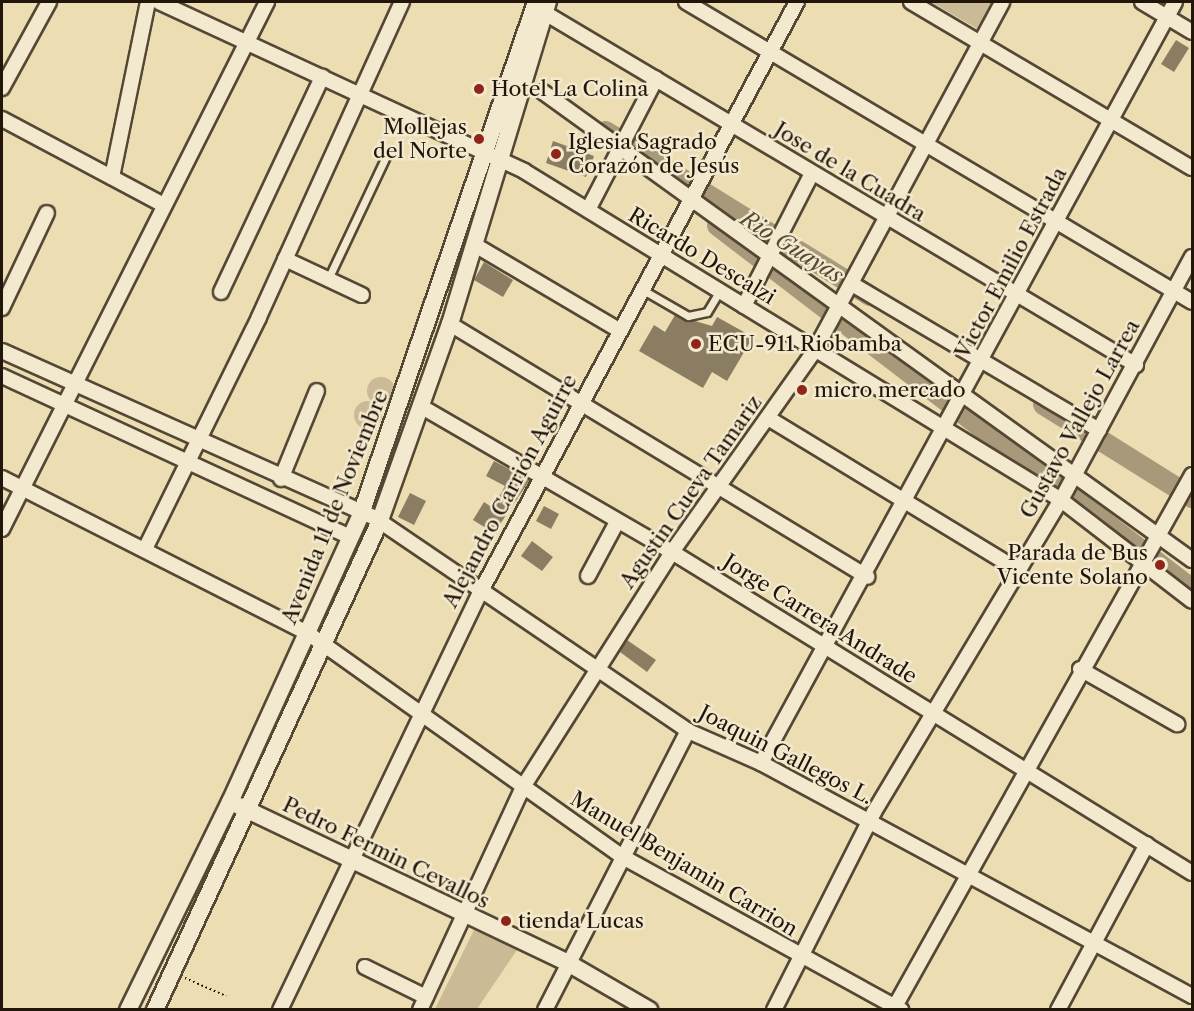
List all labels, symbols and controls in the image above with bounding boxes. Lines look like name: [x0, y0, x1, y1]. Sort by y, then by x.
place label: Hotel La Colina: [491, 76, 649, 102]
marker: Hotel La Colina: [472, 82, 486, 96]
place label: Mollejas del Norte: [373, 114, 467, 164]
street label: Jose de la Cuadra: [770, 117, 930, 227]
place label: Iglesia Sagrado Corazón de Jesús: [568, 129, 739, 179]
marker: Mollejas del Norte: [472, 132, 486, 146]
marker: Iglesia Sagrado Corazón de Jesús: [549, 147, 563, 161]
street label: Victor Emilio Estrada: [950, 163, 1072, 363]
street label: Ricardo Descalzi: [624, 202, 780, 310]
water label: Rio Guayas: [736, 205, 848, 289]
street label: Gustavo Vallejo Larrea: [1015, 315, 1145, 523]
place label: ECU-911 Riobamba: [708, 331, 902, 357]
marker: ECU-911 Riobamba: [689, 337, 703, 351]
street label: Alejandro Carrión Aguirre: [437, 370, 583, 612]
place label: micro mercado: [814, 377, 966, 403]
marker: micro mercado: [795, 383, 809, 397]
street label: Avenida 11 de Noviembre: [276, 386, 394, 628]
street label: Agustin Cueva Tamariz: [615, 390, 767, 594]
place label: Parada de Bus Vicente Solano: [997, 540, 1148, 590]
street label: Jorge Carrera Andrade: [718, 549, 922, 689]
marker: Parada de Bus Vicente Solano: [1153, 558, 1167, 572]
street label: Joaquin Gallegos L.: [695, 700, 877, 810]
street label: Manuel Benjamin Carrion: [566, 786, 802, 942]
street label: Pedro Fermin Cevallos: [279, 792, 493, 914]
place label: tienda Lucas: [518, 908, 644, 934]
marker: tienda Lucas: [499, 914, 513, 928]

